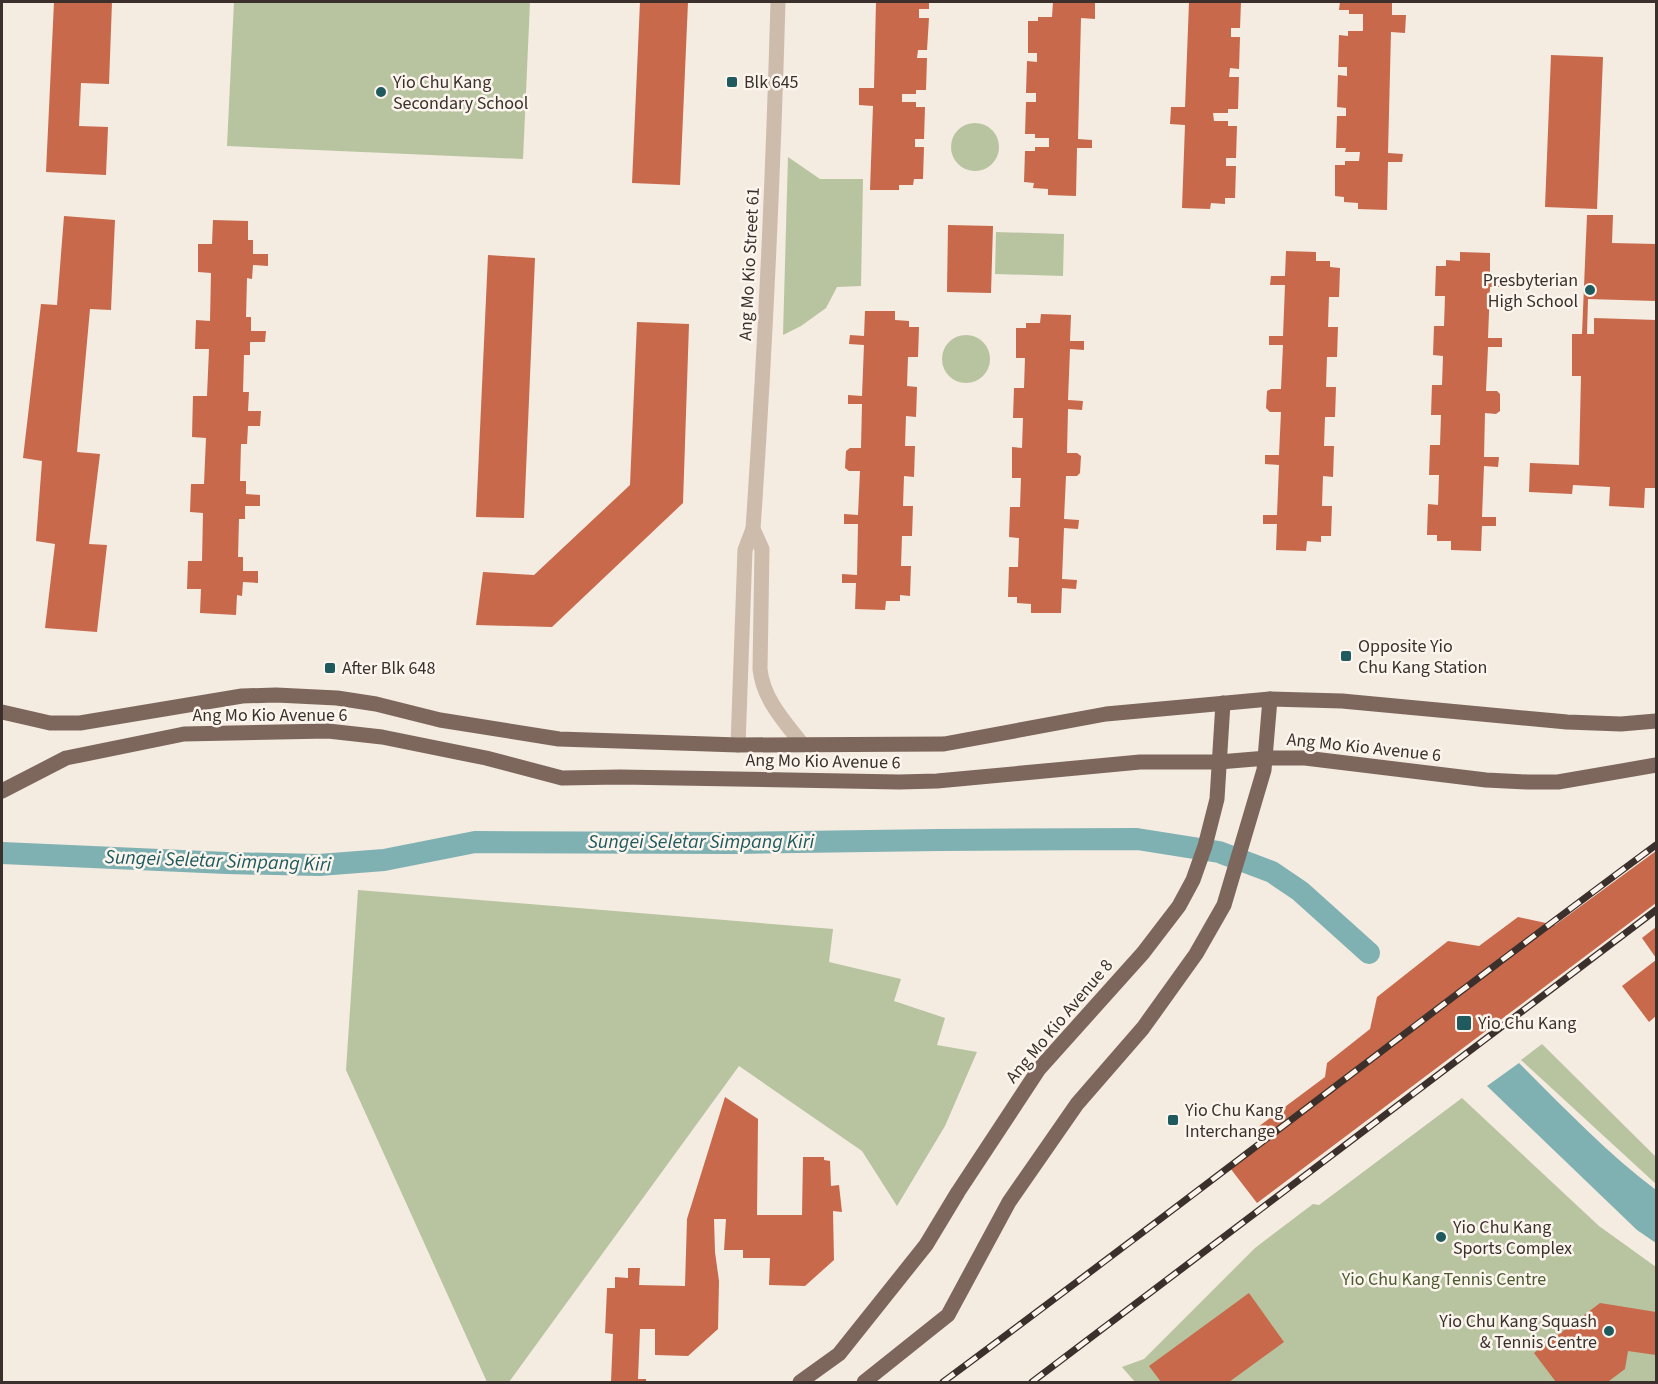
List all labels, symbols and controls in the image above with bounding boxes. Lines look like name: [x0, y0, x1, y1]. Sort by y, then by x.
place label: Yio Chu Kang Secondary School: [392, 70, 528, 116]
place label: Blk 645: [744, 70, 799, 95]
marker: Blk 645: [725, 75, 739, 89]
marker: Yio Chu Kang Secondary School: [374, 85, 388, 99]
street label: Ang Mo Kio Street 61: [733, 187, 766, 341]
place label: Presbyterian High School: [1483, 268, 1578, 314]
marker: Presbyterian High School: [1583, 283, 1597, 297]
place label: Opposite Yio Chu Kang Station: [1358, 634, 1487, 680]
marker: Opposite Yio Chu Kang Station: [1339, 649, 1353, 663]
place label: After Blk 648: [342, 656, 435, 681]
marker: After Blk 648: [323, 661, 337, 675]
street label: Ang Mo Kio Avenue 6: [193, 703, 348, 728]
street label: Ang Mo Kio Avenue 6: [1286, 727, 1442, 768]
street label: Ang Mo Kio Avenue 6: [745, 748, 901, 775]
water label: Sungei Seletar Simpang Kiri: [588, 828, 815, 856]
water label: Sungei Seletar Simpang Kiri: [104, 843, 332, 879]
street label: Ang Mo Kio Avenue 8: [1000, 954, 1119, 1089]
place label: Yio Chu Kang: [1477, 1011, 1576, 1036]
marker: Yio Chu Kang: [1455, 1014, 1473, 1032]
place label: Yio Chu Kang Interchange: [1184, 1098, 1283, 1144]
marker: Yio Chu Kang Interchange: [1166, 1113, 1180, 1127]
place label: Yio Chu Kang Sports Complex: [1452, 1215, 1572, 1261]
marker: Yio Chu Kang Sports Complex: [1434, 1230, 1448, 1244]
park label: Yio Chu Kang Tennis Centre: [1341, 1267, 1546, 1292]
place label: Yio Chu Kang Squash & Tennis Centre: [1438, 1309, 1597, 1355]
marker: Yio Chu Kang Squash & Tennis Centre: [1602, 1324, 1616, 1338]

